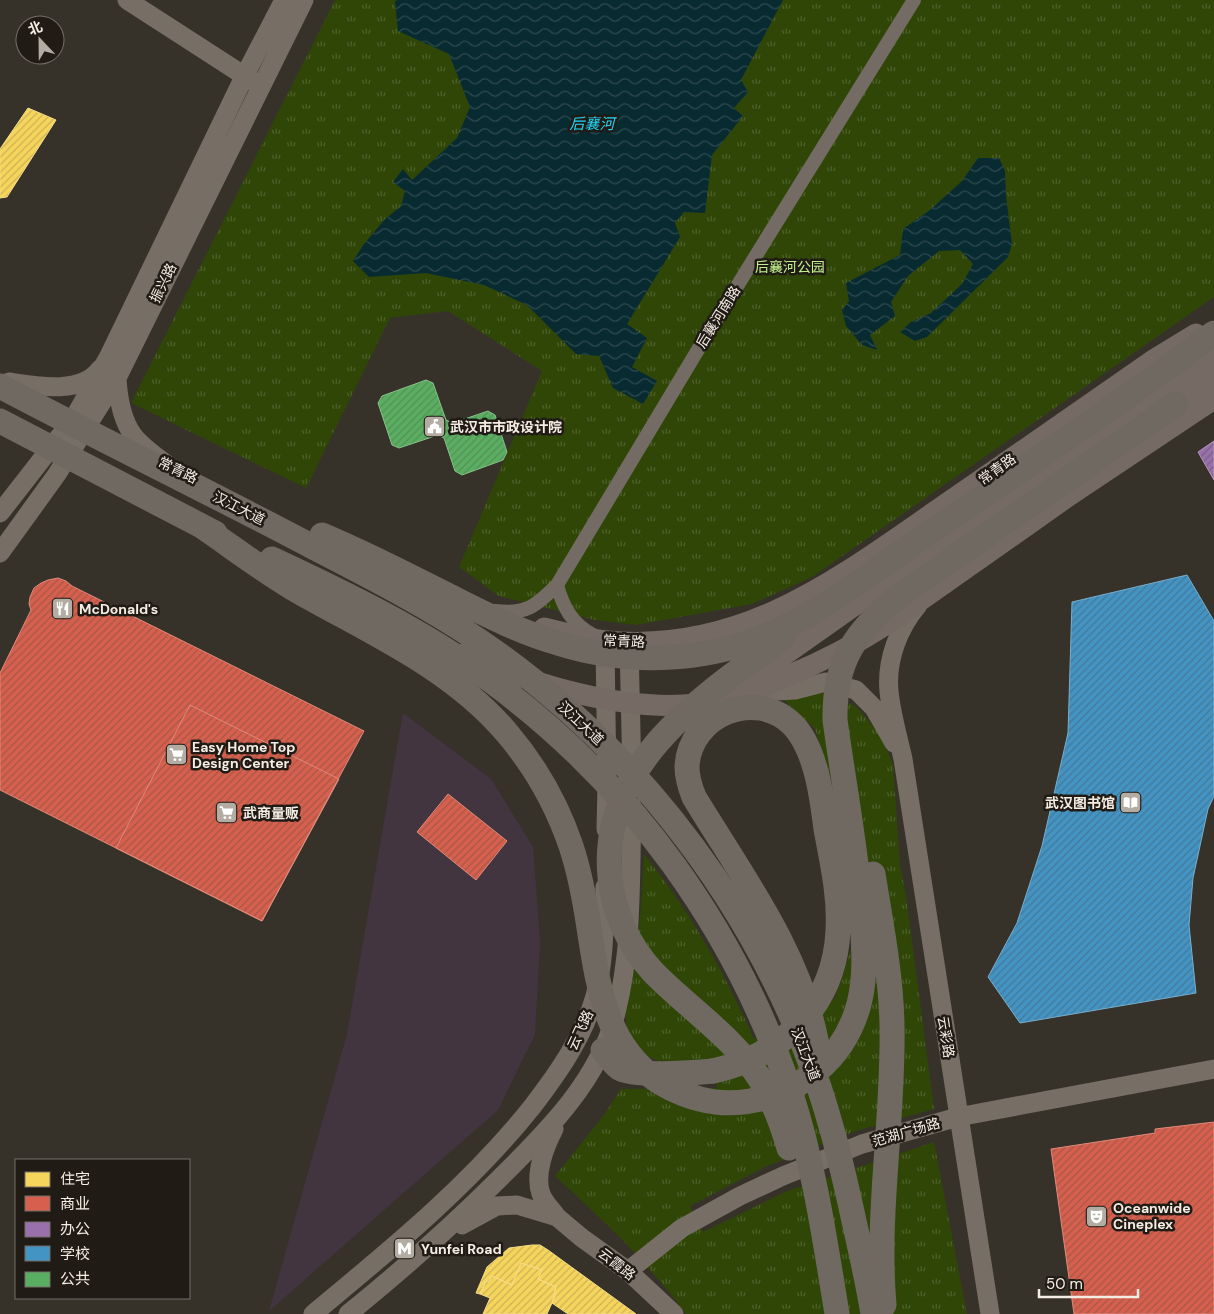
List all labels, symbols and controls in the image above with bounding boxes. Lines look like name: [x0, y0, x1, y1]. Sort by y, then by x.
north arrow: [15, 15, 65, 65]
text: 北: [25, 17, 45, 39]
water label: 后襄河: [569, 114, 617, 134]
park label: 后襄河公园: [755, 258, 825, 276]
street label: 振兴路: [146, 260, 180, 306]
street label: 后襄河南路: [692, 283, 744, 351]
public building icon: 武汉市市政设计院: [422, 415, 446, 439]
place label: 武汉市市政设计院: [450, 418, 562, 436]
street label: 常青路: [975, 450, 1019, 488]
street label: 常青路: [155, 453, 201, 487]
street label: 汉江大道: [210, 487, 268, 529]
restaurant icon: McDonald's: [51, 597, 75, 621]
place label: McDonald's: [79, 600, 158, 618]
street label: 常青路: [603, 631, 645, 651]
street label: 汉江大道: [554, 697, 608, 749]
place label: Easy Home Top Design Center: [192, 738, 295, 772]
supermarket icon: Easy Home Top Design Center: [164, 743, 188, 767]
library icon: 武汉图书馆: [1119, 791, 1143, 815]
place label: 武汉图书馆: [1045, 794, 1115, 812]
supermarket icon: 武商量贩: [215, 801, 239, 825]
place label: 武商量贩: [243, 804, 299, 822]
street label: 云飞路: [563, 1007, 597, 1053]
street label: 云彩路: [934, 1015, 958, 1059]
street label: 汉江大道: [788, 1025, 824, 1083]
street label: 范湖广场路: [870, 1114, 942, 1150]
legend: [15, 1159, 190, 1299]
text: 住宅: [60, 1169, 90, 1189]
text: 商业: [60, 1194, 90, 1214]
place label: Oceanwide Cineplex: [1113, 1199, 1191, 1233]
theatre icon: Oceanwide Cineplex: [1085, 1204, 1109, 1228]
text: 办公: [60, 1219, 90, 1239]
metro station icon: Yunfei Road: [393, 1237, 417, 1261]
place label: Yunfei Road: [421, 1240, 502, 1258]
text: 学校: [60, 1244, 90, 1264]
street label: 云霞路: [595, 1244, 639, 1284]
scale bar: [1039, 1266, 1138, 1298]
text: 公共: [60, 1269, 90, 1289]
text: 50 m: [1046, 1274, 1083, 1294]

